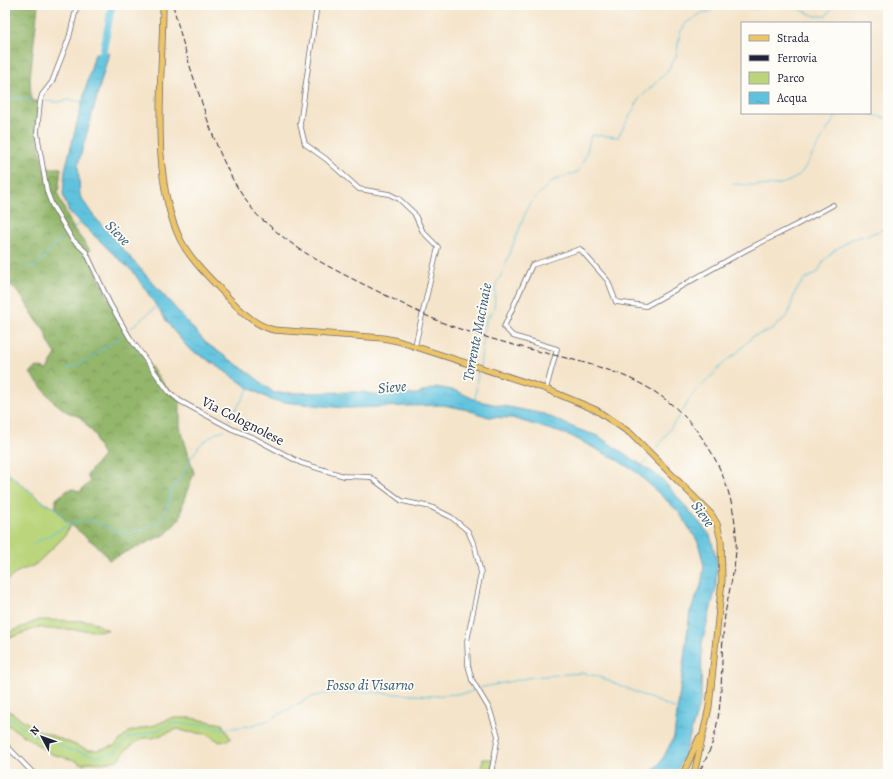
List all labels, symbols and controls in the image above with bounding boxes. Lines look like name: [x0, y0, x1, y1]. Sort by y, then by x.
legend: [741, 22, 871, 114]
text: Strada: [777, 30, 810, 46]
text: Ferrovia: [777, 50, 818, 66]
text: Parco: [777, 70, 804, 86]
text: Acqua: [776, 90, 807, 106]
water label: Sieve: [101, 216, 135, 251]
water label: Torrente Macinaie: [458, 281, 496, 383]
water label: Sieve: [377, 376, 408, 398]
street label: Via Colognolese: [198, 392, 288, 450]
water label: Sieve: [687, 497, 720, 532]
water label: Fosso di Visarno: [326, 675, 414, 695]
north arrow: [22, 717, 62, 757]
text: N: [27, 723, 43, 739]

